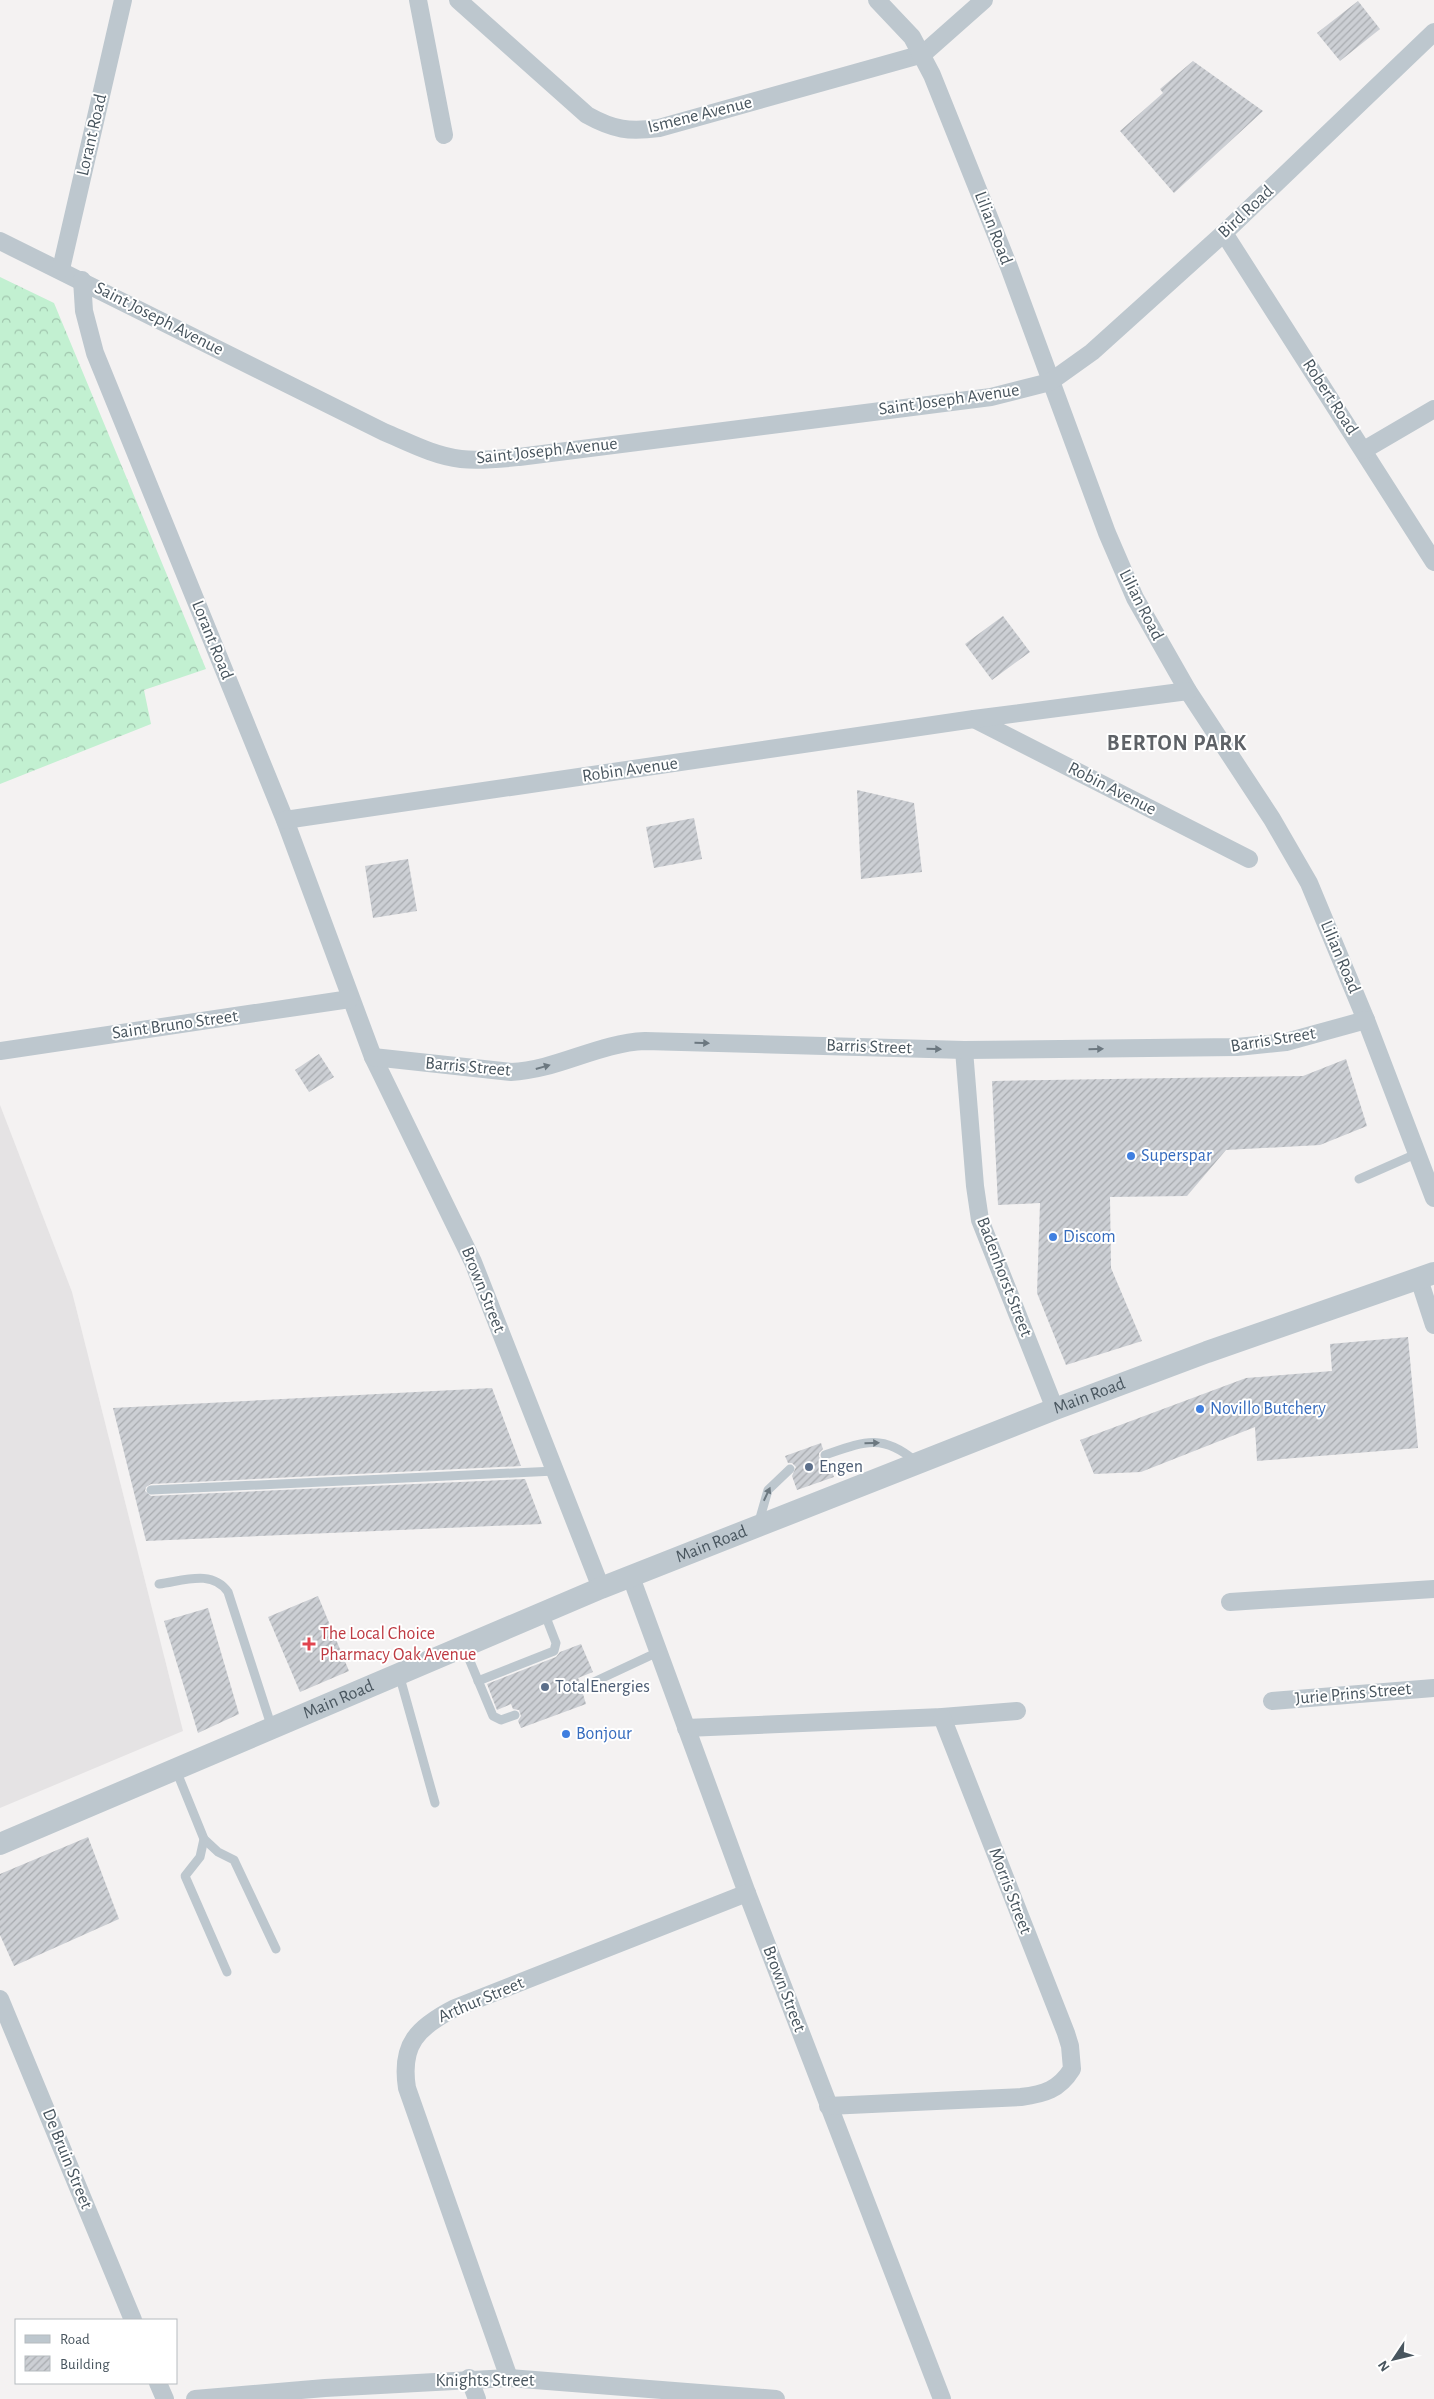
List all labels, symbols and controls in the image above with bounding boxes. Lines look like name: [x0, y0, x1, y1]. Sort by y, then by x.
street label: Lorant Road: [74, 92, 110, 178]
street label: Ismene Avenue: [646, 93, 754, 137]
street label: Bird Road: [1215, 182, 1277, 242]
street label: Lilian Road: [971, 189, 1015, 267]
street label: Saint Joseph Avenue: [92, 279, 226, 359]
street label: Robert Road: [1299, 356, 1361, 438]
street label: Saint Joseph Avenue: [878, 381, 1020, 419]
street label: Saint Joseph Avenue: [476, 435, 618, 467]
street label: Lilian Road: [1116, 567, 1166, 643]
street label: Lorant Road: [188, 598, 236, 682]
district label: BERTON PARK: [1107, 732, 1247, 754]
street label: Robin Avenue: [581, 754, 679, 786]
street label: Robin Avenue: [1065, 759, 1159, 819]
street label: Lilian Road: [1317, 918, 1363, 996]
street label: Saint Bruno Street: [111, 1007, 239, 1043]
street label: Barris Street: [1229, 1024, 1317, 1056]
street label: Barris Street: [826, 1037, 912, 1058]
one-way arrow: [694, 1039, 710, 1047]
one-way arrow: [1089, 1045, 1105, 1053]
one-way arrow: [926, 1046, 942, 1054]
street label: Barris Street: [424, 1054, 512, 1080]
one-way arrow: [535, 1063, 550, 1071]
place label: Superspar: [1141, 1147, 1212, 1165]
marker: Superspar: [1125, 1150, 1137, 1162]
street label: Badenhorst Street: [973, 1215, 1035, 1339]
place label: Discom: [1063, 1228, 1116, 1246]
marker: Discom: [1047, 1231, 1059, 1243]
street label: Brown Street: [458, 1245, 508, 1336]
street label: Main Road: [1051, 1375, 1128, 1418]
place label: Novillo Butchery: [1210, 1400, 1326, 1418]
marker: Novillo Butchery: [1194, 1403, 1206, 1415]
one-way arrow: [865, 1439, 881, 1447]
place label: Engen: [819, 1458, 863, 1476]
marker: Engen: [803, 1461, 815, 1473]
one-way arrow: [763, 1487, 771, 1501]
street label: Main Road: [673, 1522, 750, 1567]
place label: The Local Choice Pharmacy Oak Avenue: [320, 1625, 476, 1664]
marker: The Local Choice Pharmacy Oak Avenue: [302, 1637, 316, 1651]
street label: Main Road: [301, 1677, 377, 1723]
place label: TotalEnergies: [555, 1678, 650, 1696]
street label: Jurie Prins Street: [1294, 1680, 1412, 1708]
marker: TotalEnergies: [539, 1681, 551, 1693]
place label: Bonjour: [576, 1725, 632, 1743]
marker: Bonjour: [560, 1728, 572, 1740]
street label: Morris Street: [985, 1846, 1035, 1937]
street label: Brown Street: [759, 1943, 809, 2035]
street label: Arthur Street: [435, 1974, 527, 2026]
street label: De Bruin Street: [39, 2106, 95, 2212]
legend: [15, 2319, 178, 2384]
text: Road: [60, 2332, 90, 2347]
north arrow: [1369, 2334, 1419, 2384]
text: Building: [60, 2357, 110, 2372]
text: N: [1376, 2358, 1393, 2374]
street label: Knights Street: [435, 2372, 535, 2390]

